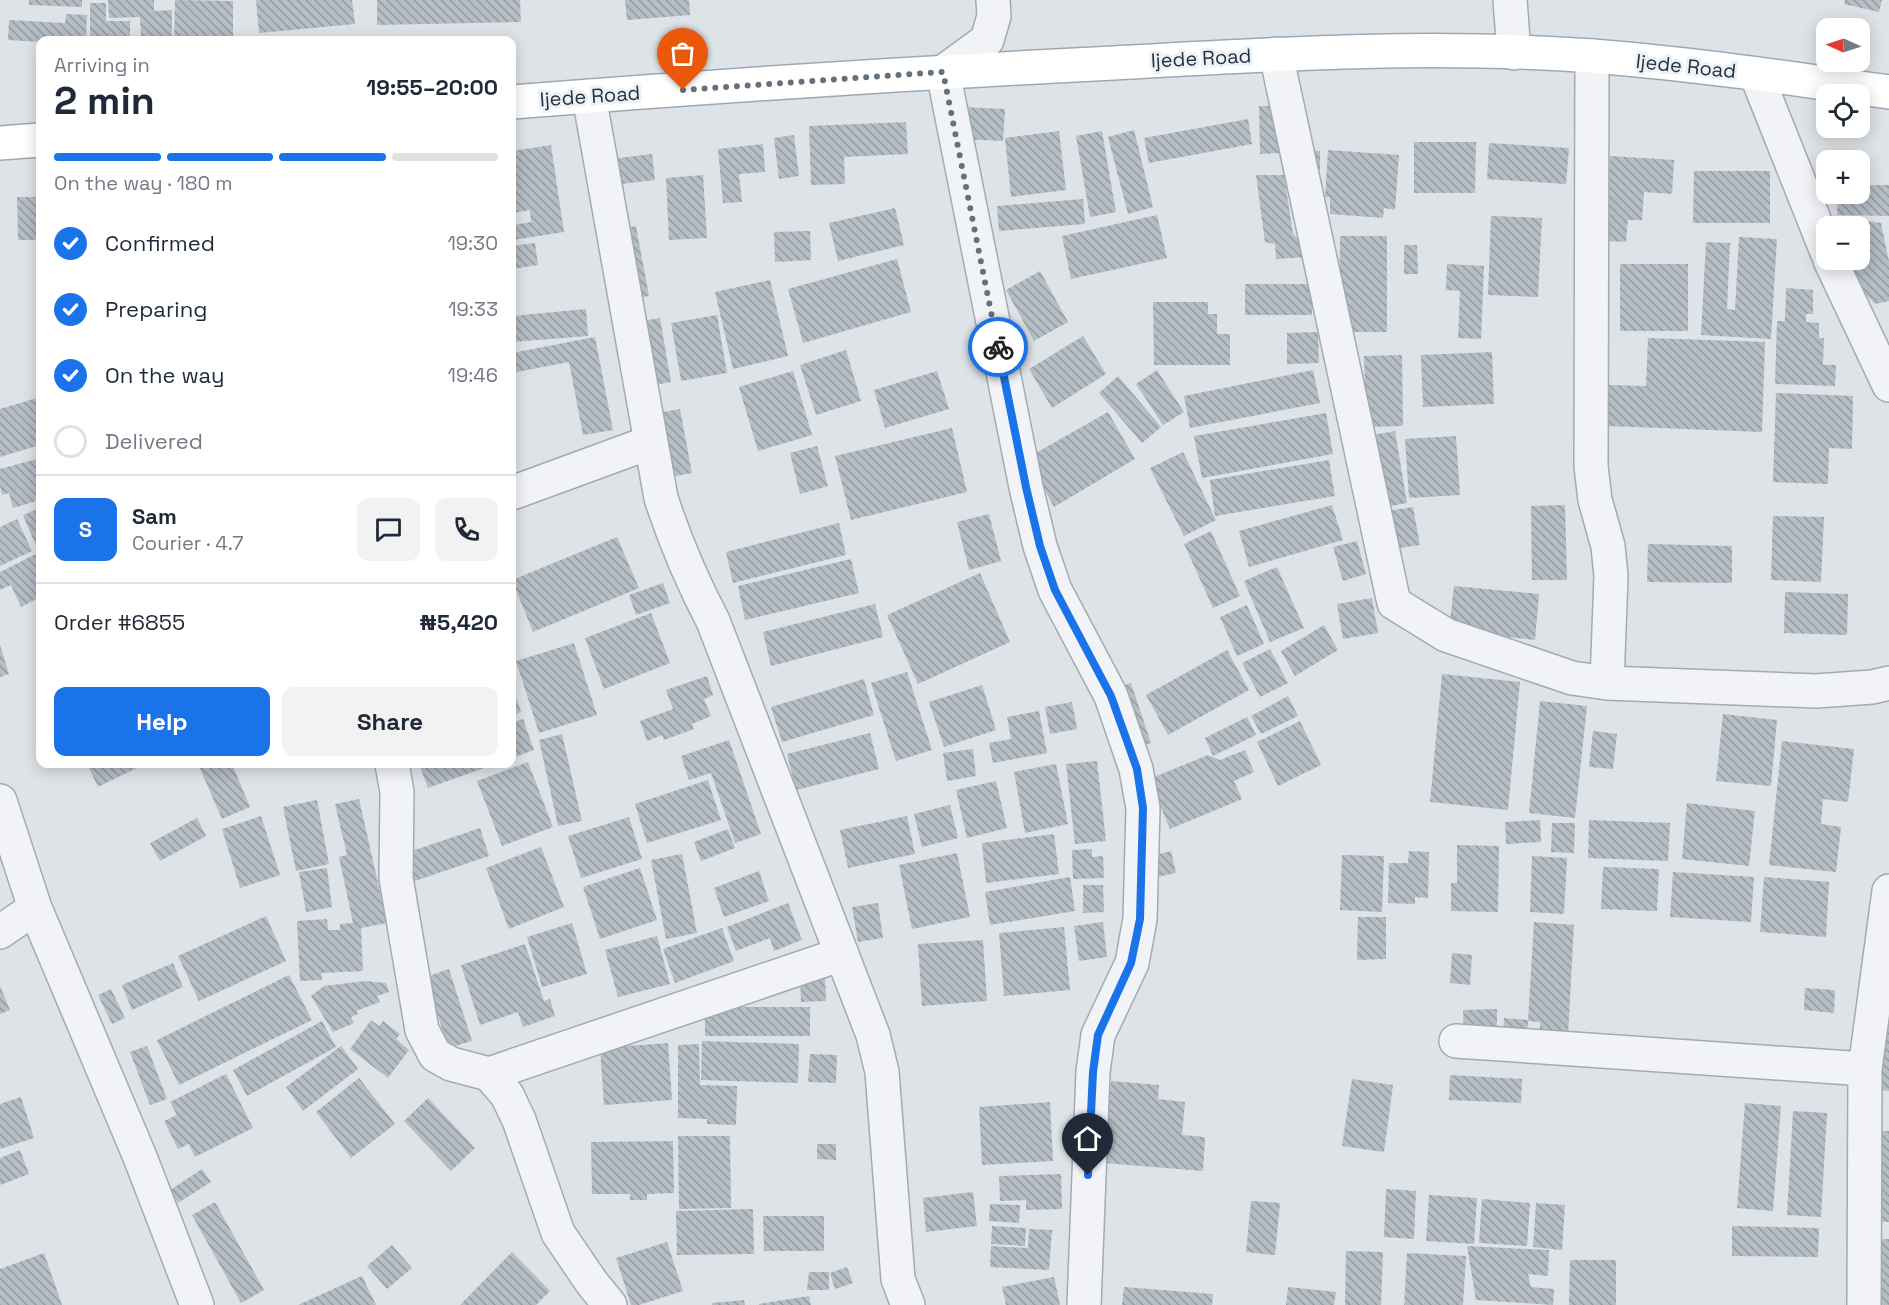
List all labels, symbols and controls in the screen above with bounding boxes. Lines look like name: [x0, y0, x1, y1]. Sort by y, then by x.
north arrow: [1816, 18, 1870, 72]
map controls: [1816, 18, 1870, 270]
pin: [657, 28, 708, 90]
icon: bag: [666, 37, 699, 70]
street label: Ijede Road: [1150, 42, 1252, 74]
street label: Ijede Road: [1635, 48, 1737, 84]
text: Arriving in: [54, 52, 150, 78]
text: 19:55–20:00: [366, 73, 498, 101]
text: 2 min: [54, 76, 155, 125]
street label: Ijede Road: [539, 80, 641, 112]
button: locate: [1816, 84, 1870, 138]
button: +: [1816, 150, 1870, 204]
text: On the way · 180 m: [54, 170, 233, 196]
button: −: [1816, 216, 1870, 270]
icon: check: [54, 227, 87, 260]
text: Confirmed: [105, 229, 215, 257]
text: 19:30: [447, 230, 498, 256]
icon: check: [54, 293, 87, 326]
text: Preparing: [105, 295, 207, 323]
text: 19:33: [448, 296, 498, 322]
courier: [968, 317, 1028, 377]
icon: bike: [982, 331, 1015, 364]
icon: check: [54, 359, 87, 392]
text: On the way: [105, 361, 224, 389]
text: 19:46: [448, 362, 498, 388]
text: Delivered: [105, 427, 203, 455]
button: chat: [357, 498, 420, 561]
button: phone: [435, 498, 498, 561]
text: Sam: [132, 502, 177, 530]
text: S: [79, 515, 92, 543]
text: Courier · 4.7: [132, 530, 243, 556]
text: Order #6855: [54, 608, 185, 636]
text: ₦5,420: [419, 608, 498, 636]
button: Help: [54, 687, 270, 756]
button: Share: [282, 687, 498, 756]
pin: [1062, 1113, 1113, 1175]
icon: home: [1071, 1122, 1104, 1155]

